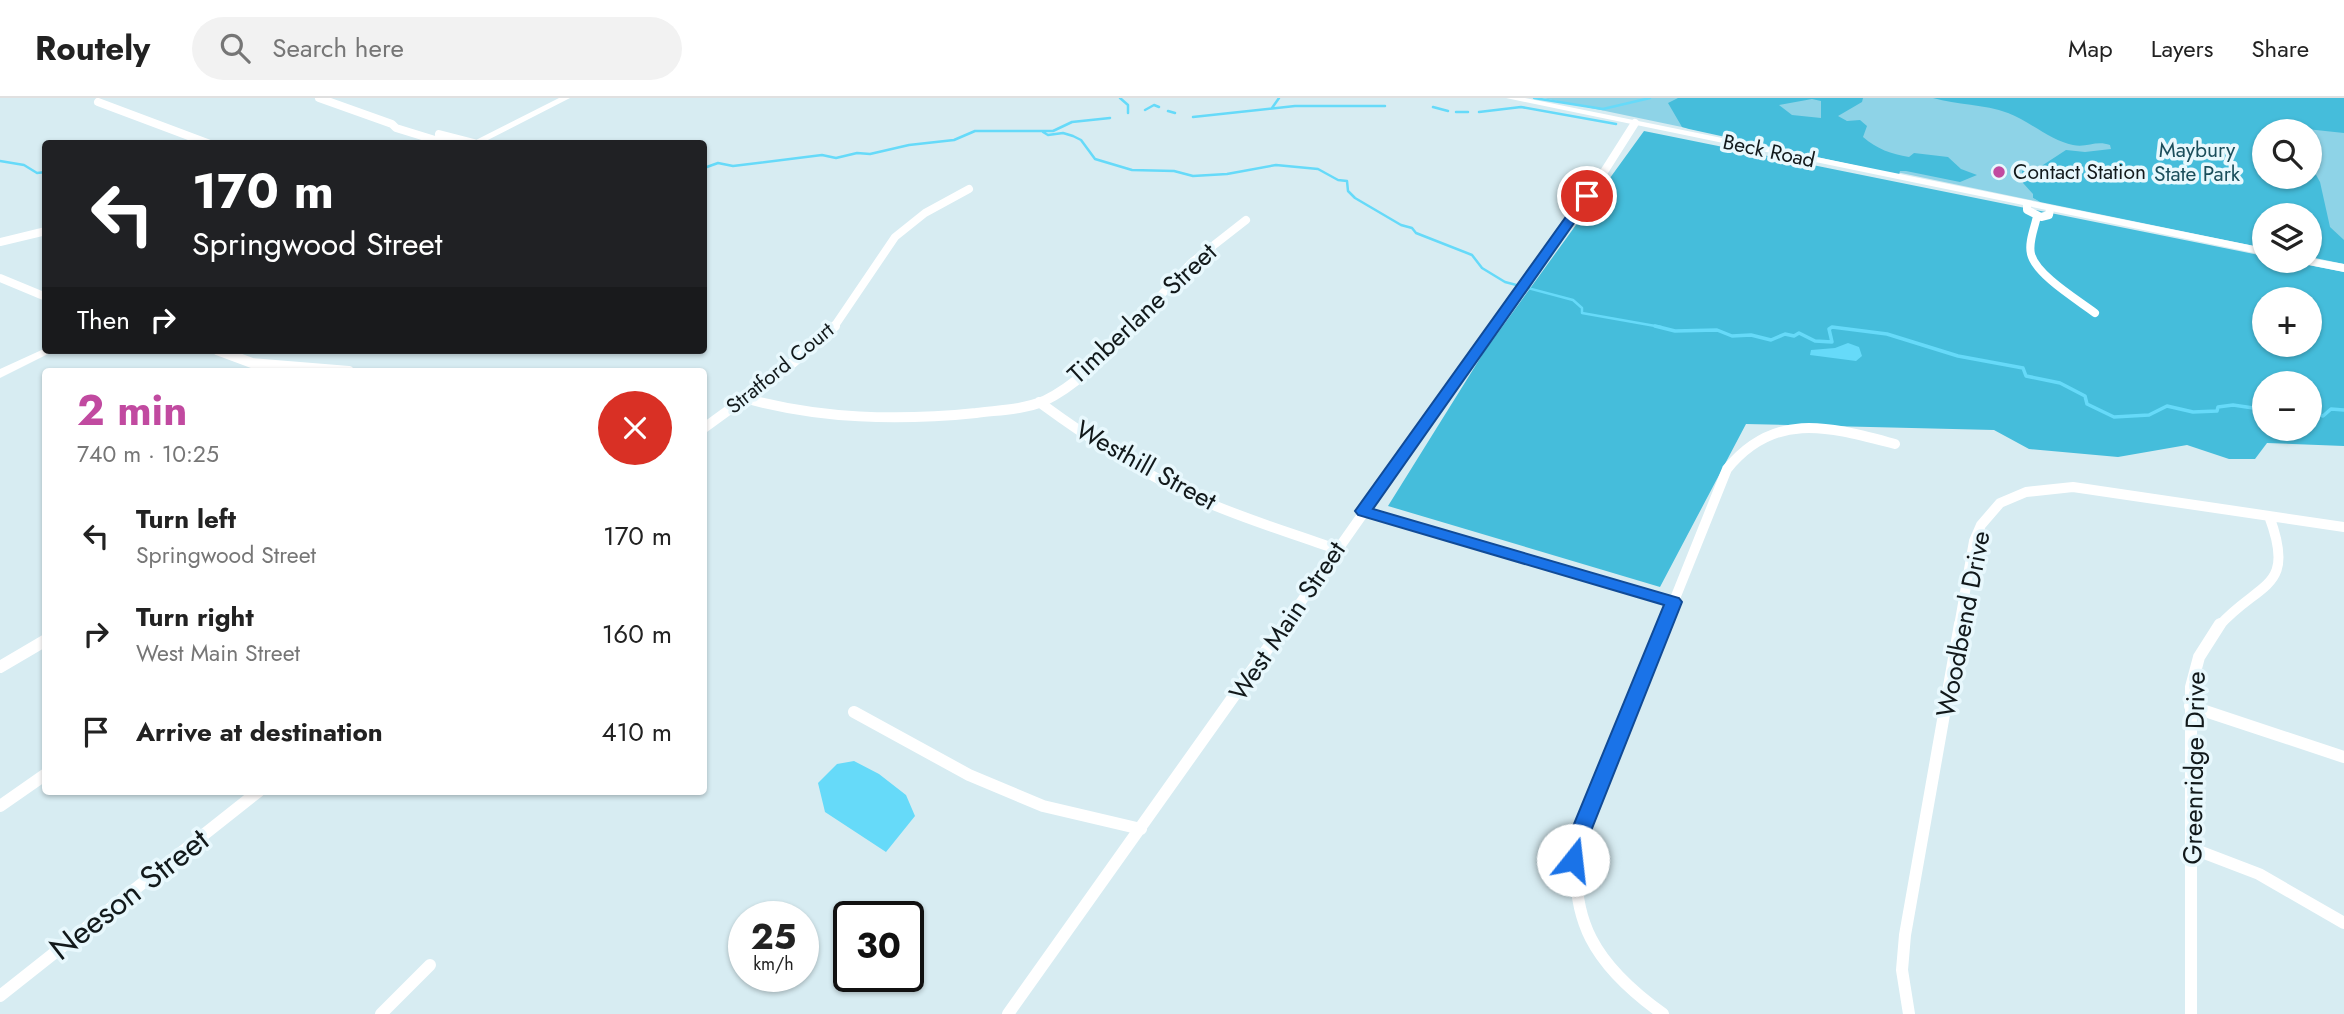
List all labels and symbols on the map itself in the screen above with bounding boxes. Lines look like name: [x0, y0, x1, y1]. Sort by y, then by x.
street label: Beck Road: [1720, 127, 1818, 175]
park label: Maybury State Park: [2154, 135, 2241, 189]
place label: Contact Station: [2013, 157, 2146, 187]
marker: Contact Station: [1991, 164, 2007, 180]
pin: [1557, 166, 1617, 226]
street label: Timberlane Street: [1059, 233, 1226, 392]
street label: Stratford Court: [720, 315, 840, 421]
street label: Westhill Street: [1069, 411, 1224, 520]
street label: Woodbend Drive: [1926, 528, 2000, 720]
street label: West Main Street: [1219, 533, 1355, 708]
street label: Greenridge Drive: [2173, 671, 2215, 865]
street label: Neeson Street: [40, 817, 219, 971]
position arrow: [1536, 823, 1610, 897]
speed limit sign: 30: [833, 901, 924, 992]

